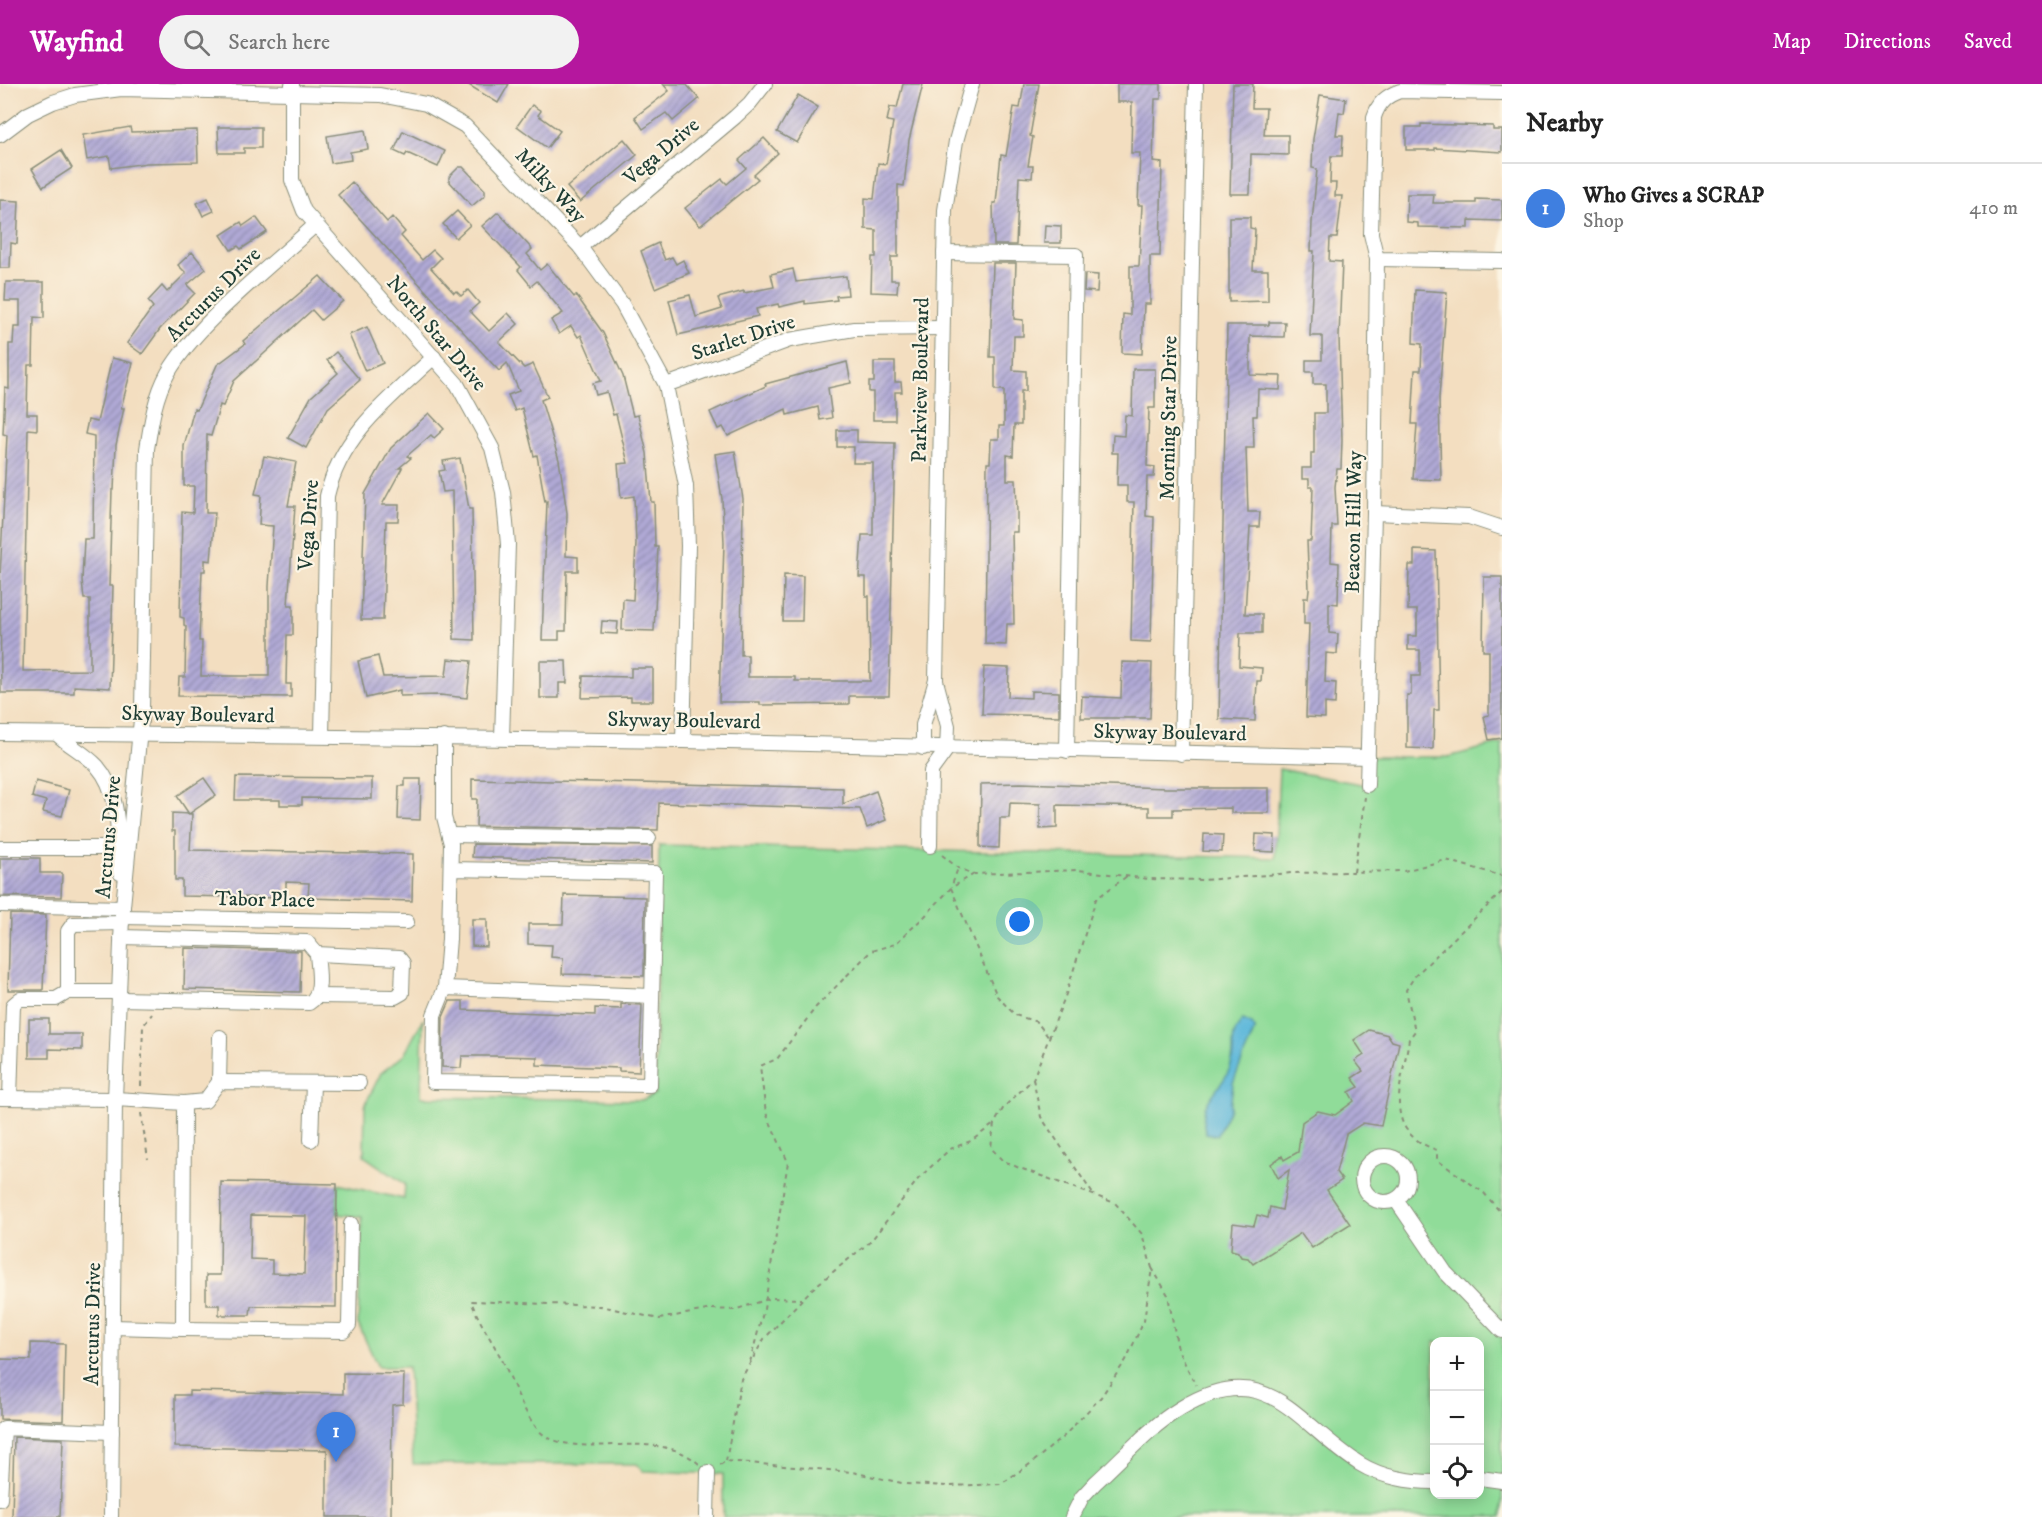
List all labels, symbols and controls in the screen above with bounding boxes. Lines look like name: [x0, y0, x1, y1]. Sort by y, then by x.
search box: [159, 15, 579, 69]
text: Wayfind: [30, 25, 123, 60]
icon: search: [180, 26, 213, 59]
text: Search here: [228, 29, 330, 56]
text: Map: [1772, 29, 1811, 55]
text: Directions: [1844, 29, 1931, 55]
text: Saved: [1964, 29, 2012, 55]
text: Nearby: [1526, 107, 1603, 140]
street label: Vega Drive: [618, 112, 705, 192]
street label: Milky Way: [509, 143, 592, 229]
text: Who Gives a SCRAP: [1583, 182, 1764, 209]
text: 1: [1542, 196, 1549, 221]
text: 410 m: [1969, 196, 2018, 221]
text: Shop: [1583, 209, 1624, 234]
street label: Arcturus Drive: [161, 242, 267, 347]
street label: North Star Drive: [380, 271, 492, 397]
street label: Parkview Boulevard: [907, 297, 935, 463]
street label: Starlet Drive: [688, 309, 799, 367]
street label: Morning Star Drive: [1155, 335, 1183, 501]
street label: Beacon Hill Way: [1340, 449, 1368, 594]
street label: Vega Drive: [293, 478, 325, 573]
street label: Skyway Boulevard: [121, 701, 275, 729]
street label: Skyway Boulevard: [607, 707, 761, 735]
street label: Skyway Boulevard: [1093, 719, 1247, 747]
street label: Arcturus Drive: [91, 774, 127, 900]
street label: Tabor Place: [215, 886, 316, 914]
your location: [1005, 907, 1034, 936]
street label: Arcturus Drive: [79, 1262, 107, 1386]
map controls: [1430, 1337, 1484, 1499]
button: +: [1430, 1337, 1484, 1391]
button: −: [1430, 1391, 1484, 1445]
pin: 1: [316, 1412, 356, 1462]
button: locate: [1430, 1445, 1484, 1499]

